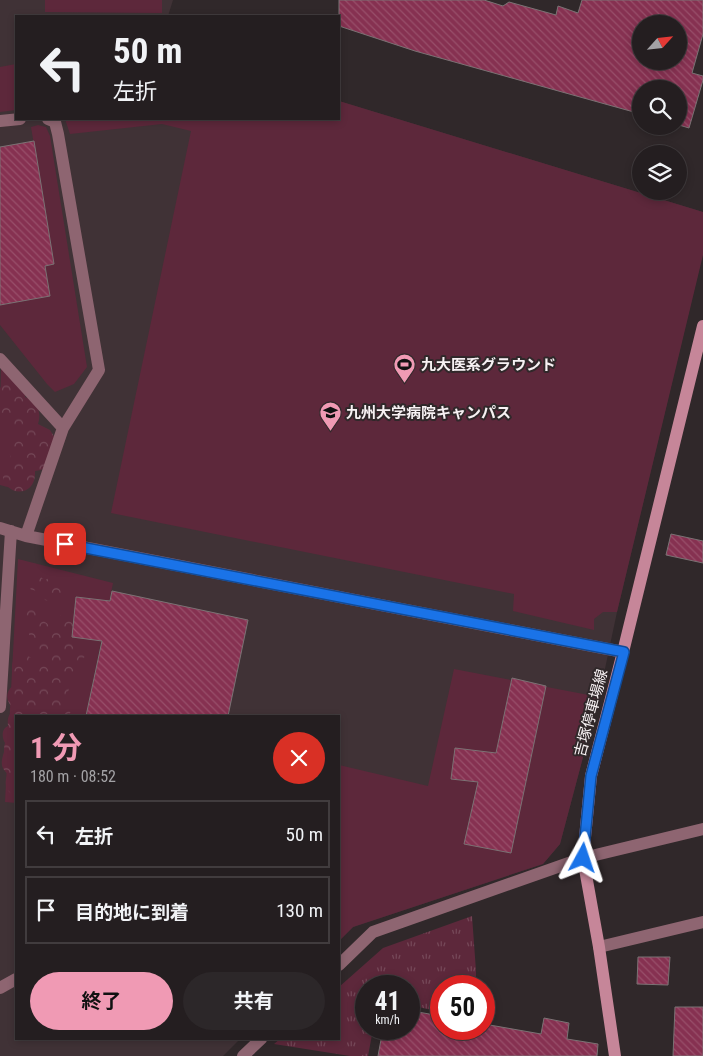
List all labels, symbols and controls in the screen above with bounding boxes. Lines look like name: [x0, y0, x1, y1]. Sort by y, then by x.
north arrow: [632, 15, 688, 70]
map controls: [632, 15, 687, 200]
text: 50 m: [113, 31, 182, 72]
icon: left: [30, 35, 95, 100]
text: 左折: [113, 79, 157, 104]
button: search: [632, 80, 687, 135]
button: layers: [632, 145, 687, 200]
sports icon: 九大医系グラウンド: [393, 353, 417, 384]
place label: 九大医系グラウンド: [421, 356, 556, 374]
school or university icon: 九州大学病院キャンパス: [318, 401, 342, 432]
place label: 九州大学病院キャンパス: [346, 404, 511, 422]
pin: [44, 523, 86, 565]
icon: arrive: [51, 530, 79, 558]
street label: 吉塚停車場線: [571, 667, 611, 759]
text: 1 分: [30, 730, 82, 765]
button: close: [273, 732, 325, 784]
text: 180 m · 08:52: [30, 767, 116, 786]
icon: left: [32, 820, 60, 848]
text: 50 m: [286, 823, 323, 846]
text: 左折: [75, 825, 113, 848]
position arrow: [556, 831, 608, 883]
icon: arrive: [32, 896, 60, 924]
text: 130 m: [276, 899, 323, 922]
text: 目的地に到着: [75, 901, 189, 924]
button: 終了: [30, 972, 173, 1030]
button: 共有: [183, 972, 325, 1030]
speed limit sign: 50: [430, 975, 495, 1040]
text: 41: [375, 987, 400, 1016]
text: km/h: [375, 1013, 400, 1027]

